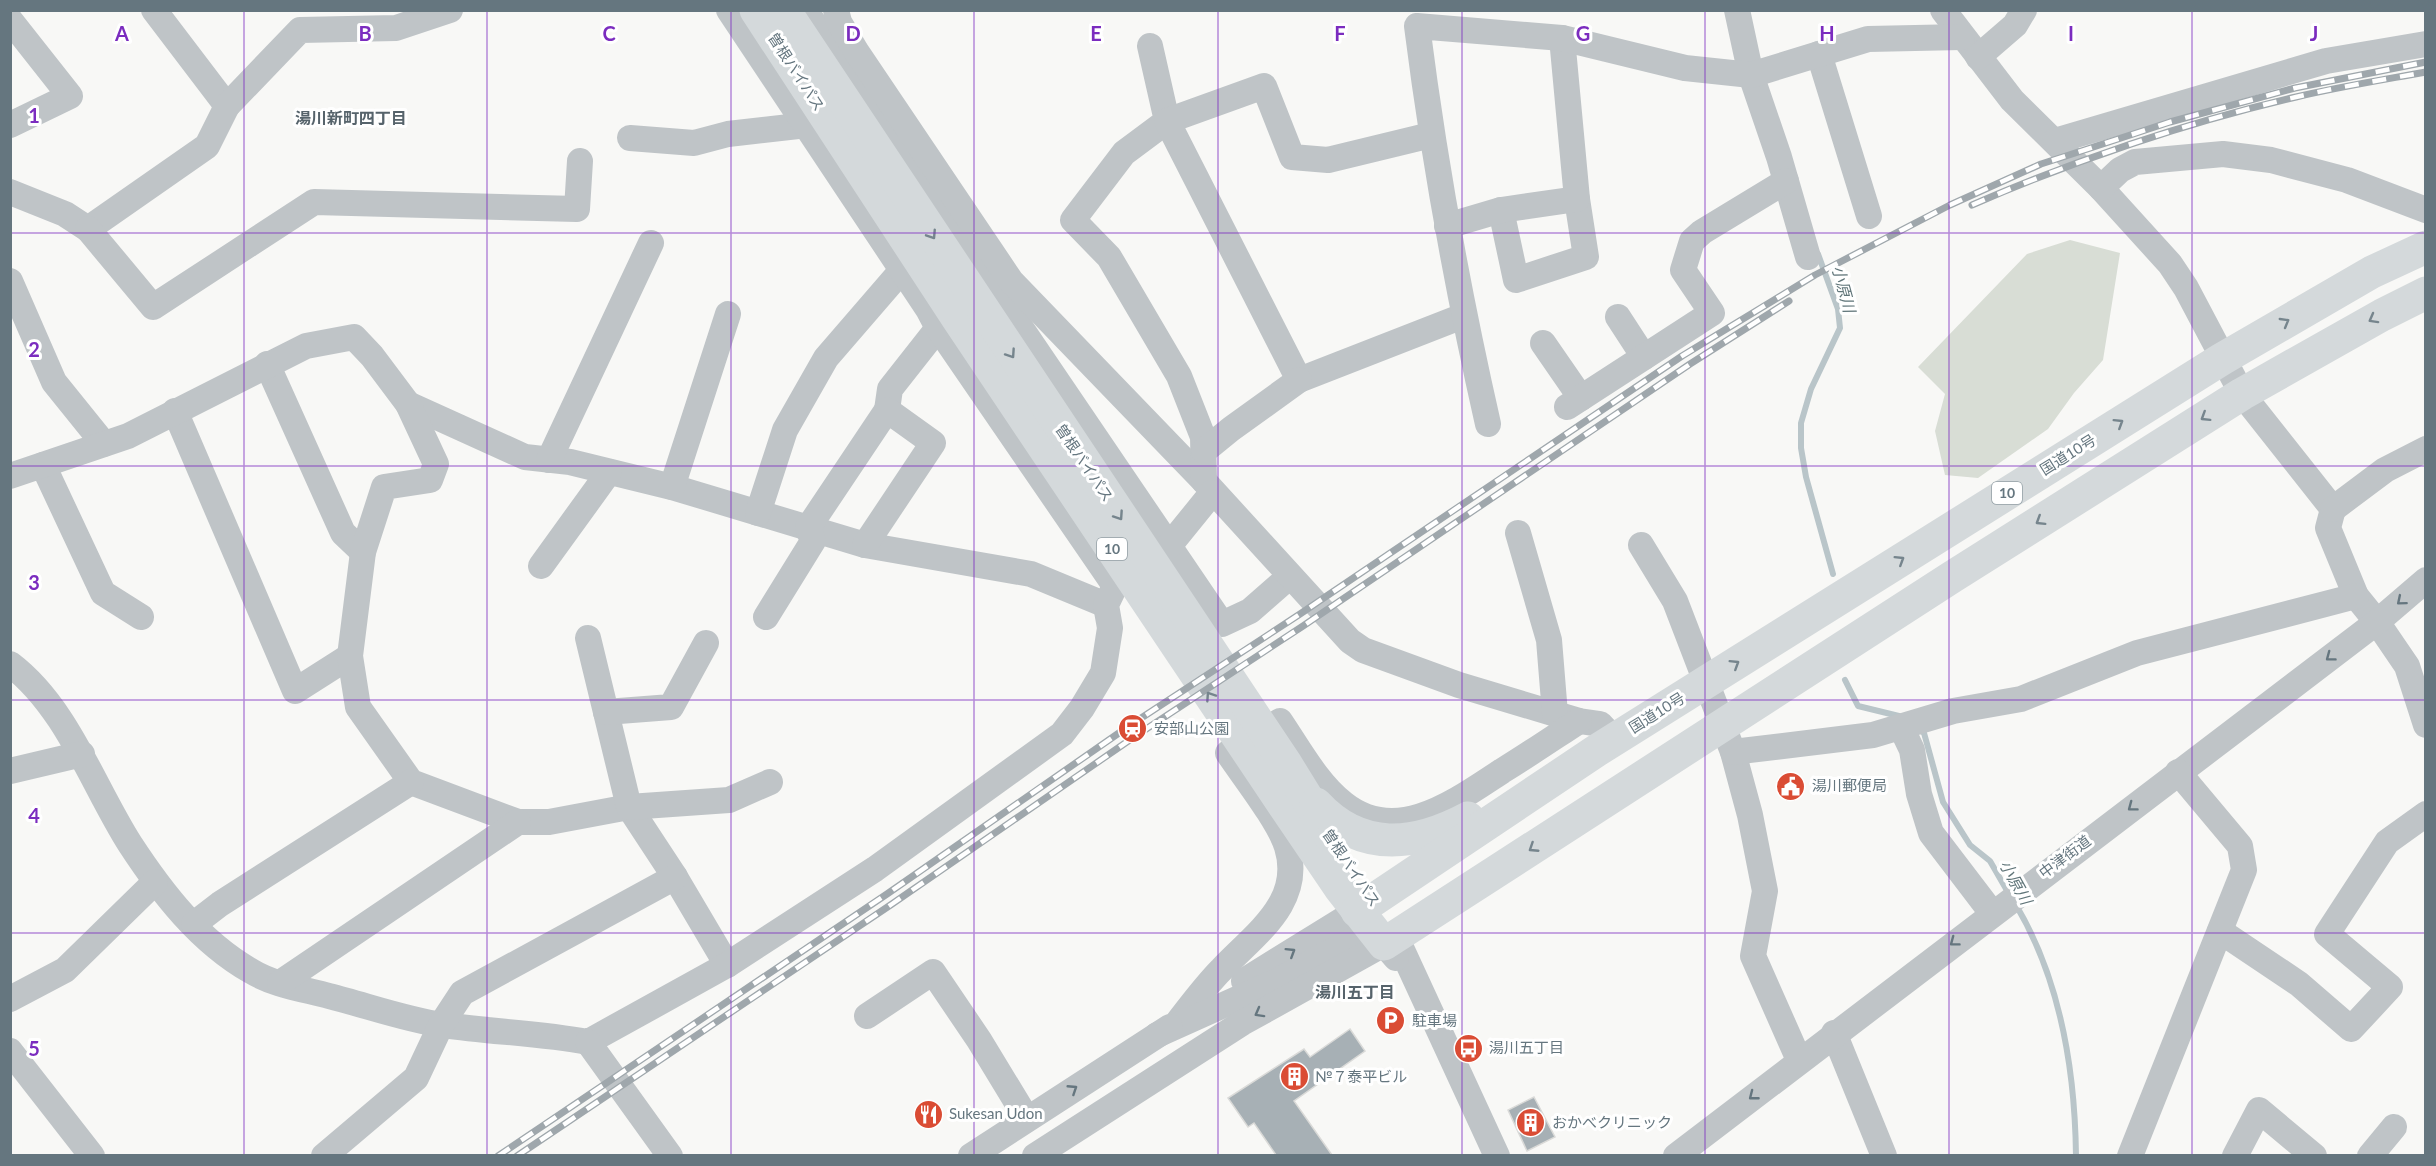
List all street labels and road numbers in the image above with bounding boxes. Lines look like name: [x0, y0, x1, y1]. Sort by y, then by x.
street label: 曽根バイパス: [765, 29, 829, 114]
street label: 曽根バイパス: [1052, 420, 1117, 505]
street label: 国道10号: [2036, 430, 2099, 478]
road number: 10: [1992, 482, 2022, 504]
road number: 10: [1097, 538, 1127, 560]
street label: 国道10号: [1625, 688, 1688, 736]
street label: 曽根バイパス: [1319, 825, 1384, 910]
street label: 中津街道: [2035, 831, 2094, 881]

